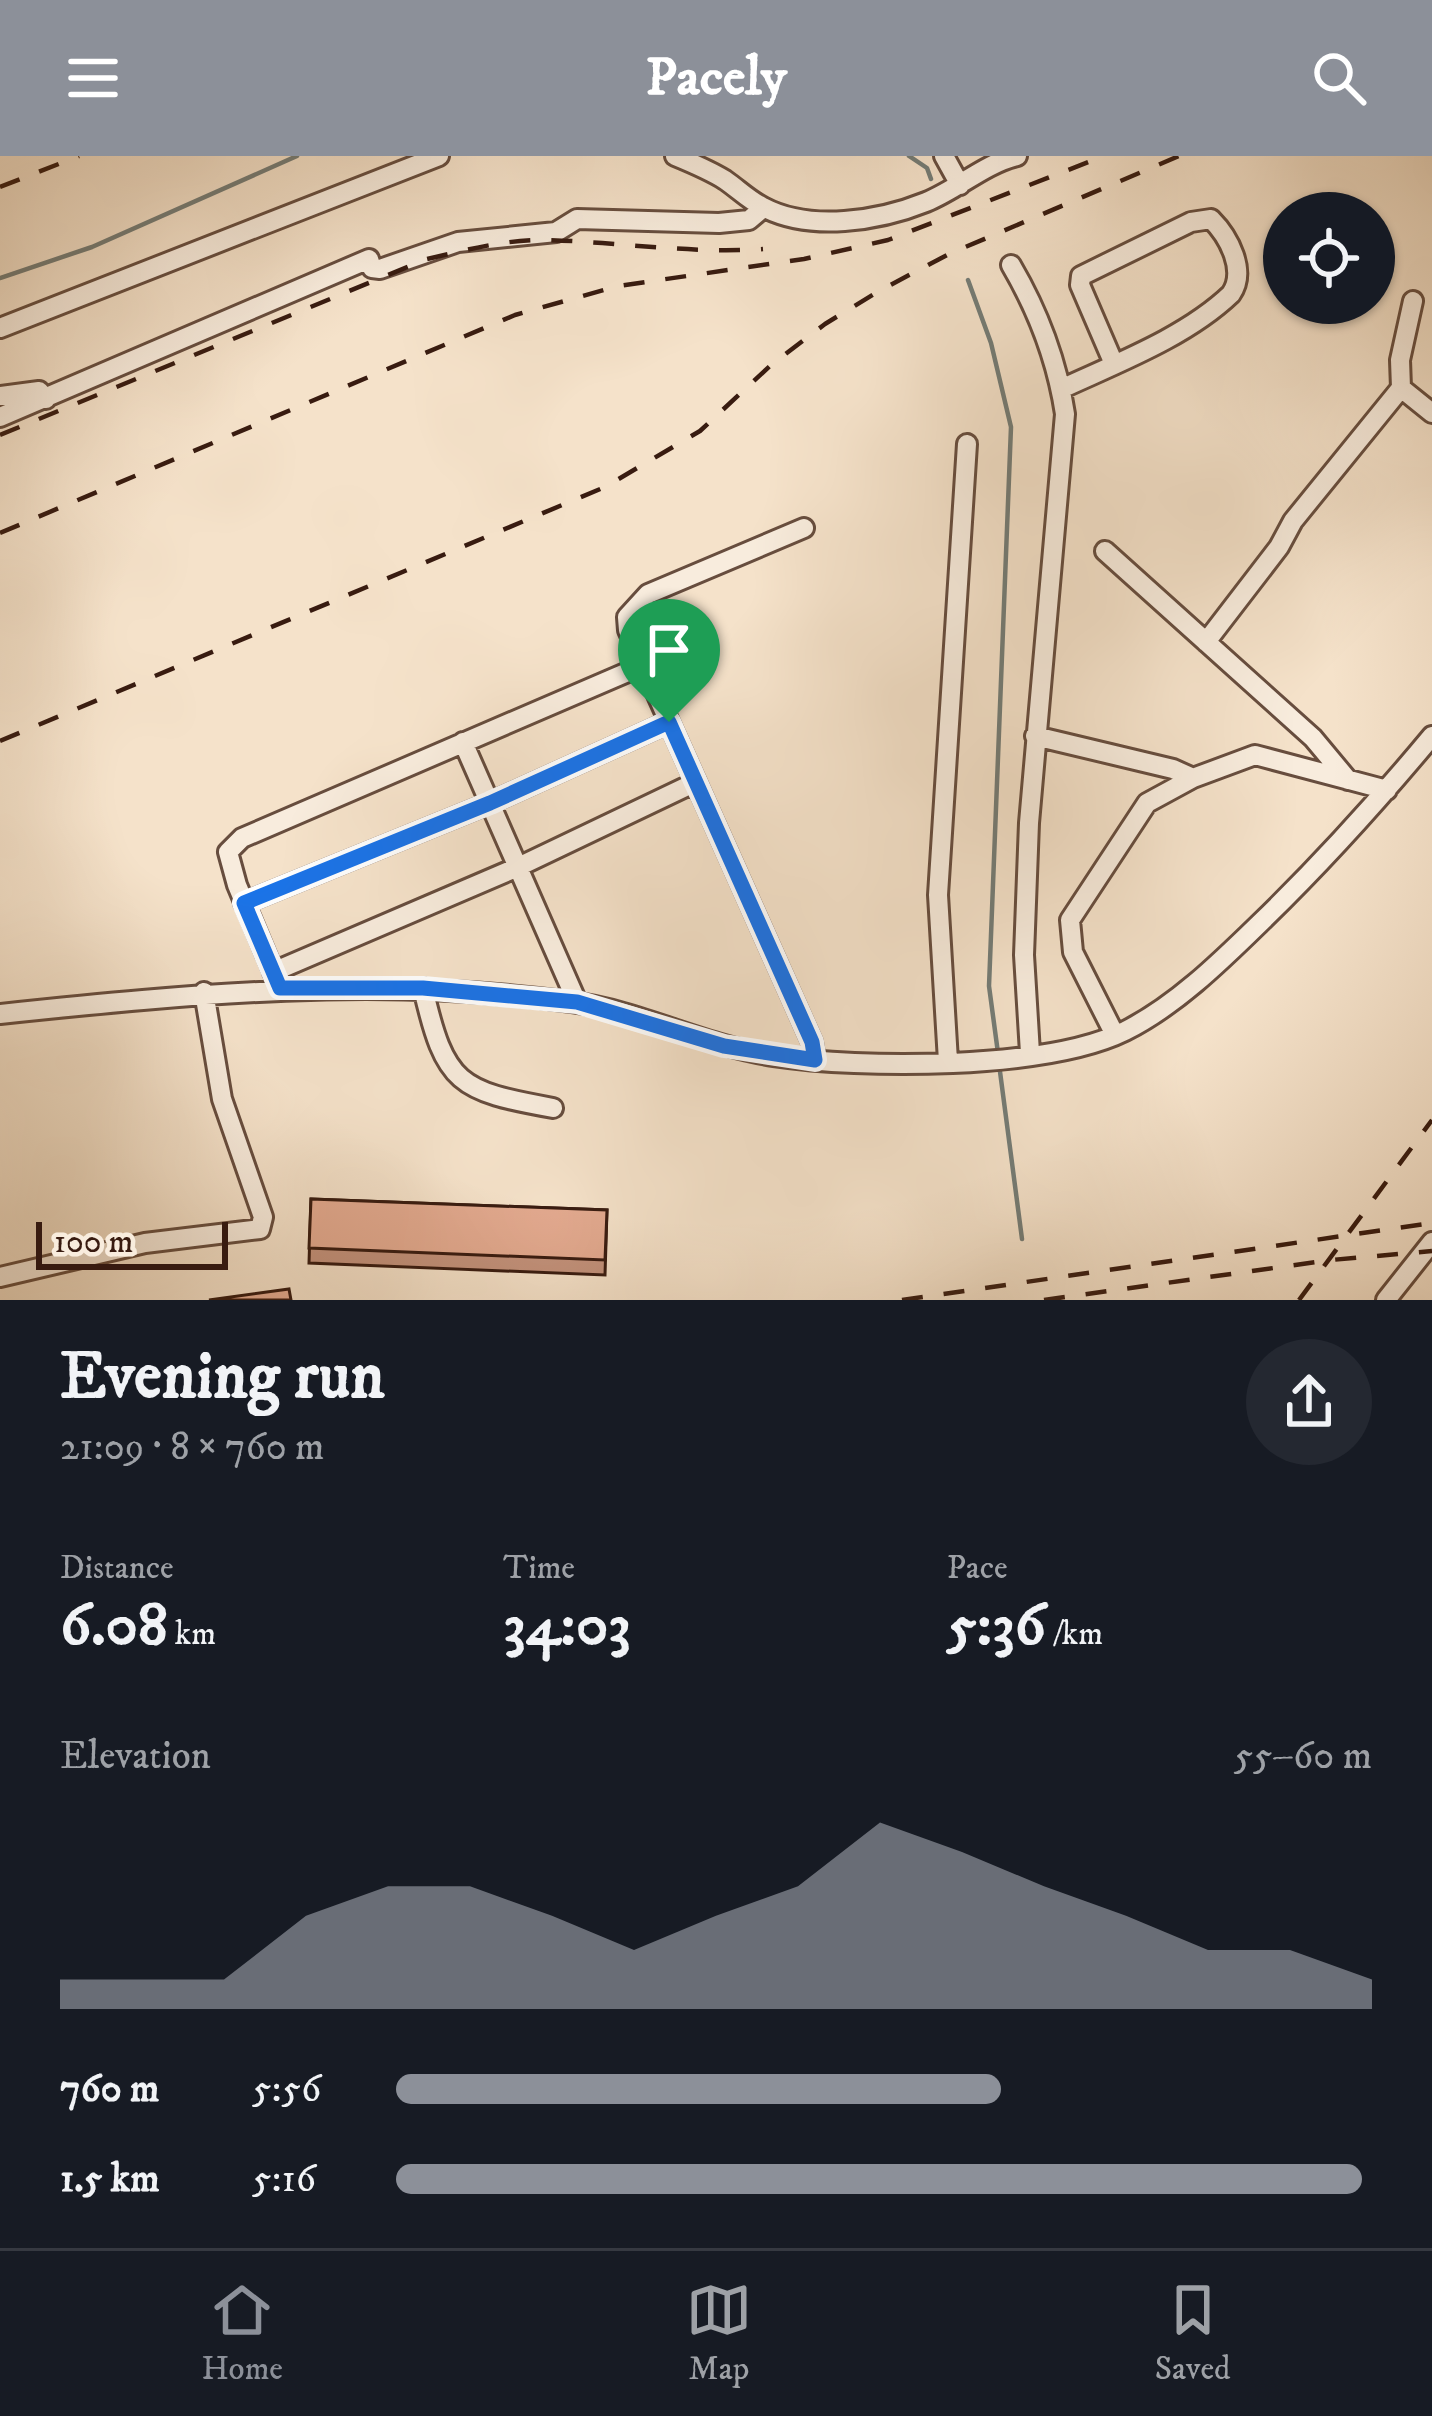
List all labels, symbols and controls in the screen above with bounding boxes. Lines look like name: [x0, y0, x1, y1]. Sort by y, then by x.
icon: menu: [60, 45, 126, 111]
text: Pacely: [645, 45, 787, 112]
icon: search: [1306, 45, 1372, 111]
map controls: [1263, 192, 1395, 324]
button: locate: [1263, 192, 1395, 324]
pin: [618, 599, 720, 722]
icon: arrive: [636, 617, 702, 683]
scale bar: [36, 1216, 228, 1269]
text: 100 m: [54, 1222, 133, 1263]
text: Evening run: [60, 1337, 385, 1419]
button: share: [1246, 1339, 1372, 1465]
text: 21:09 · 8 × 760 m: [60, 1423, 324, 1472]
text: Distance: [60, 1548, 174, 1589]
text: Time: [503, 1548, 575, 1589]
text: Pace: [947, 1548, 1008, 1589]
text: 6.08: [60, 1589, 168, 1664]
text: 34:03: [503, 1589, 631, 1664]
text: 5:36: [947, 1589, 1046, 1664]
text: km: [168, 1614, 216, 1655]
text: /km: [1046, 1614, 1103, 1655]
text: Elevation: [60, 1732, 211, 1781]
text: 55–60 m: [1234, 1732, 1372, 1781]
text: 760 m: [60, 2065, 159, 2114]
text: 5:56: [252, 2065, 321, 2114]
text: 1.5 km: [60, 2155, 159, 2204]
text: 5:16: [252, 2155, 316, 2204]
tab: Home: [201, 2277, 283, 2390]
tab: Map: [686, 2277, 752, 2390]
tab: Saved: [1155, 2277, 1231, 2390]

